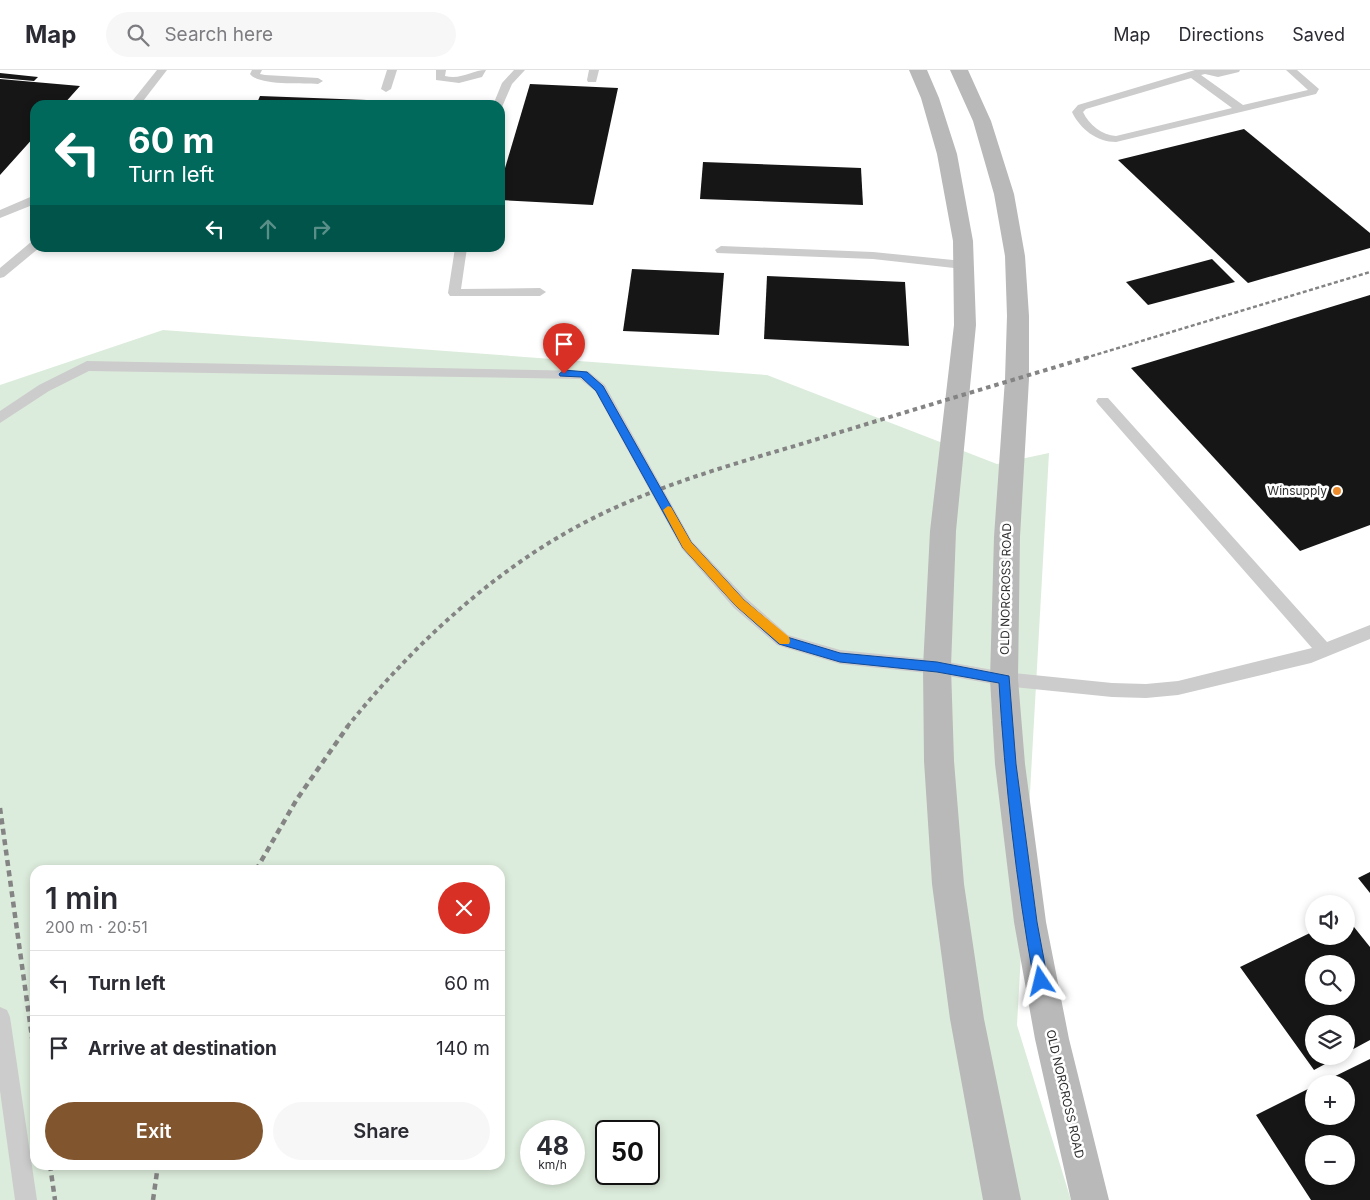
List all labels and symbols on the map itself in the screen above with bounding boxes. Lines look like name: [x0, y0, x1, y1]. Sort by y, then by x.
pin: [543, 323, 585, 374]
place label: Winsupply: [1267, 483, 1327, 498]
marker: Winsupply: [1331, 485, 1343, 497]
street label: OLD NORCROSS ROAD: [997, 523, 1014, 655]
position arrow: [1014, 954, 1066, 1006]
street label: OLD NORCROSS ROAD: [1043, 1028, 1088, 1160]
speed limit sign: 50: [595, 1120, 660, 1185]

